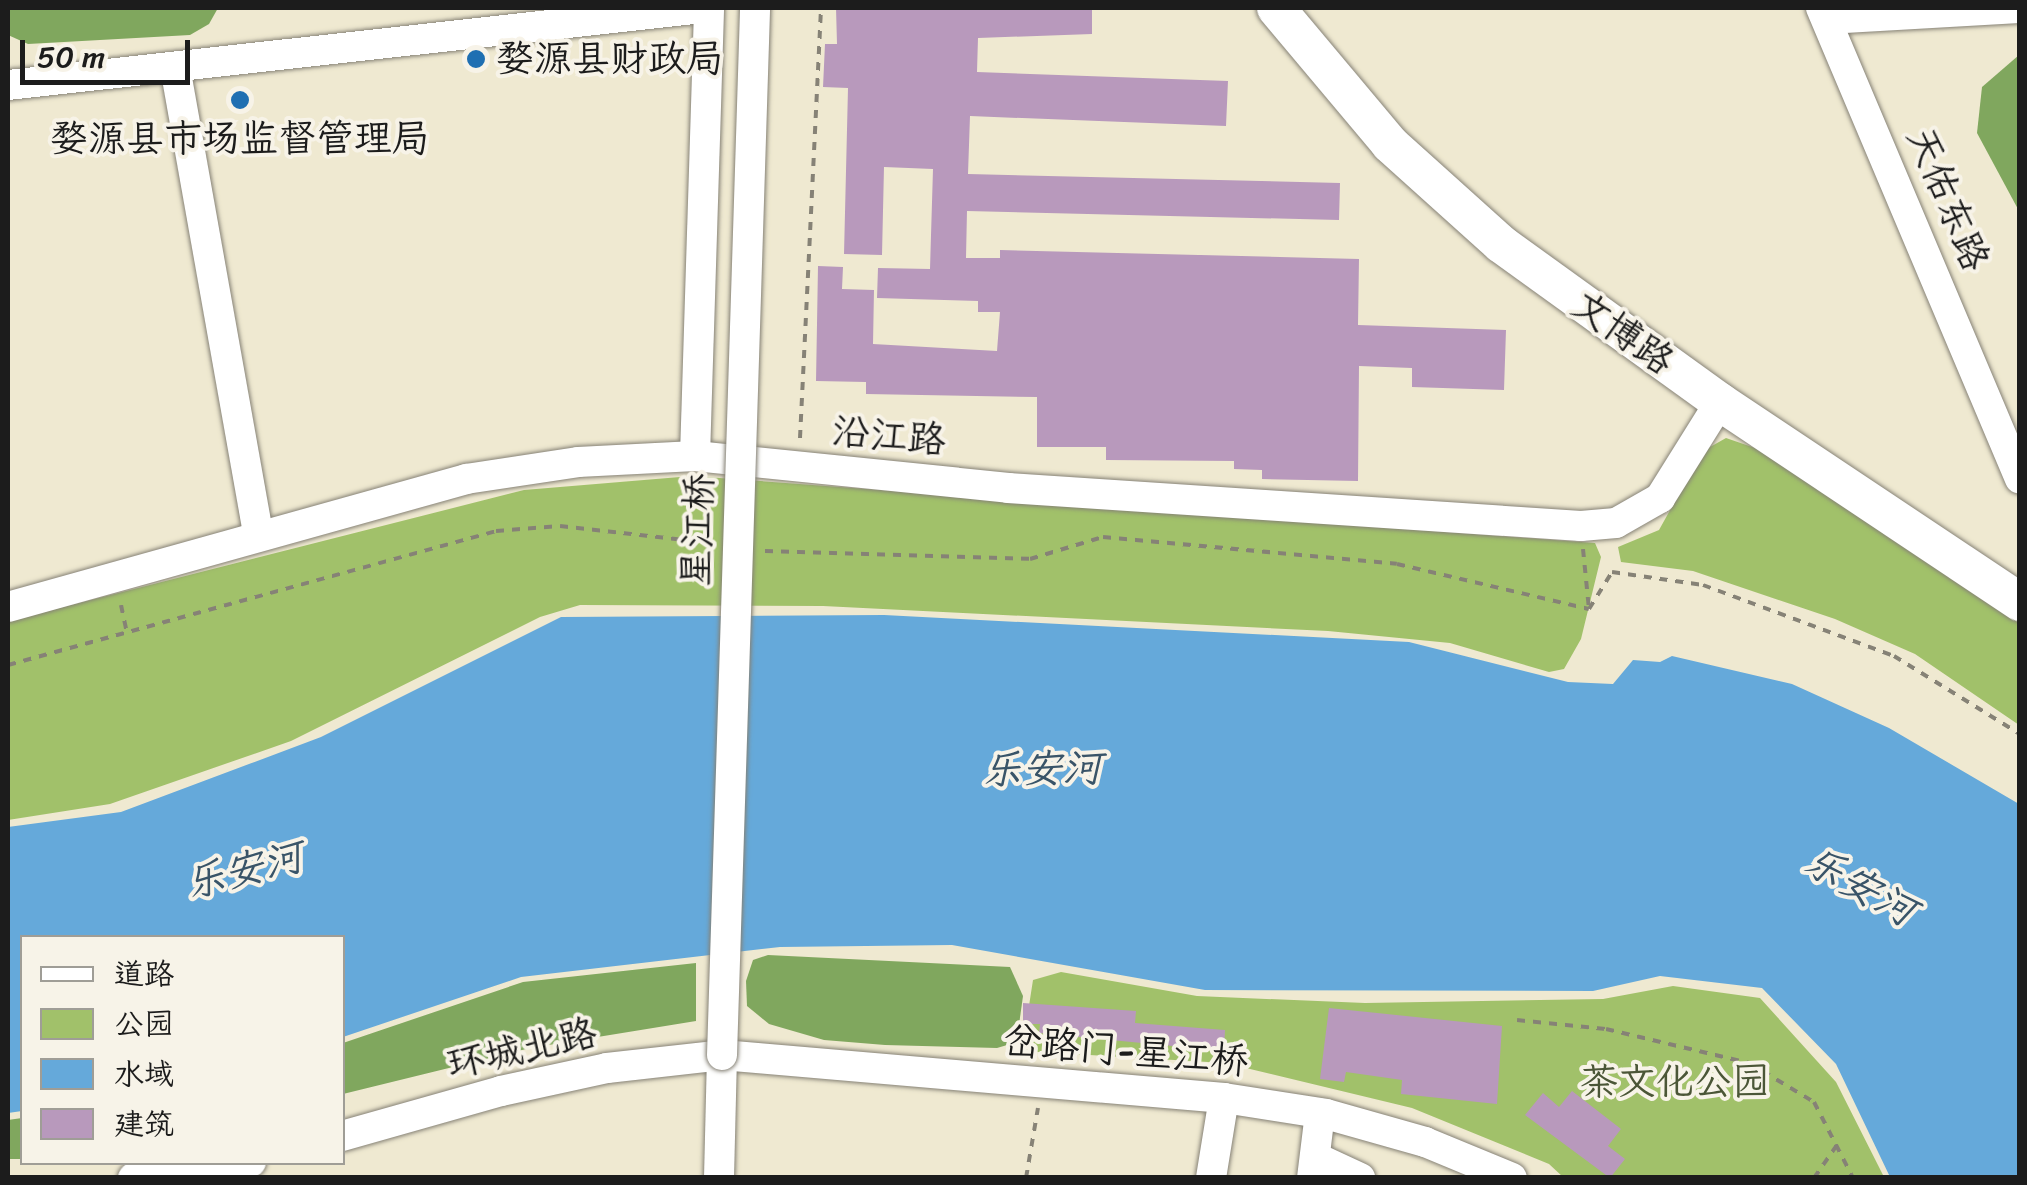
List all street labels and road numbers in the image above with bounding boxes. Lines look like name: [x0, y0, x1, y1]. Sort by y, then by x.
street label: 天佑东路: [1897, 120, 1999, 278]
street label: 文博路: [1563, 282, 1683, 384]
street label: 沿江路: [830, 408, 948, 464]
street label: 星江桥: [673, 472, 723, 588]
street label: 环城北路: [443, 1010, 601, 1088]
street label: 岔路门-星江桥: [1002, 1018, 1250, 1084]

